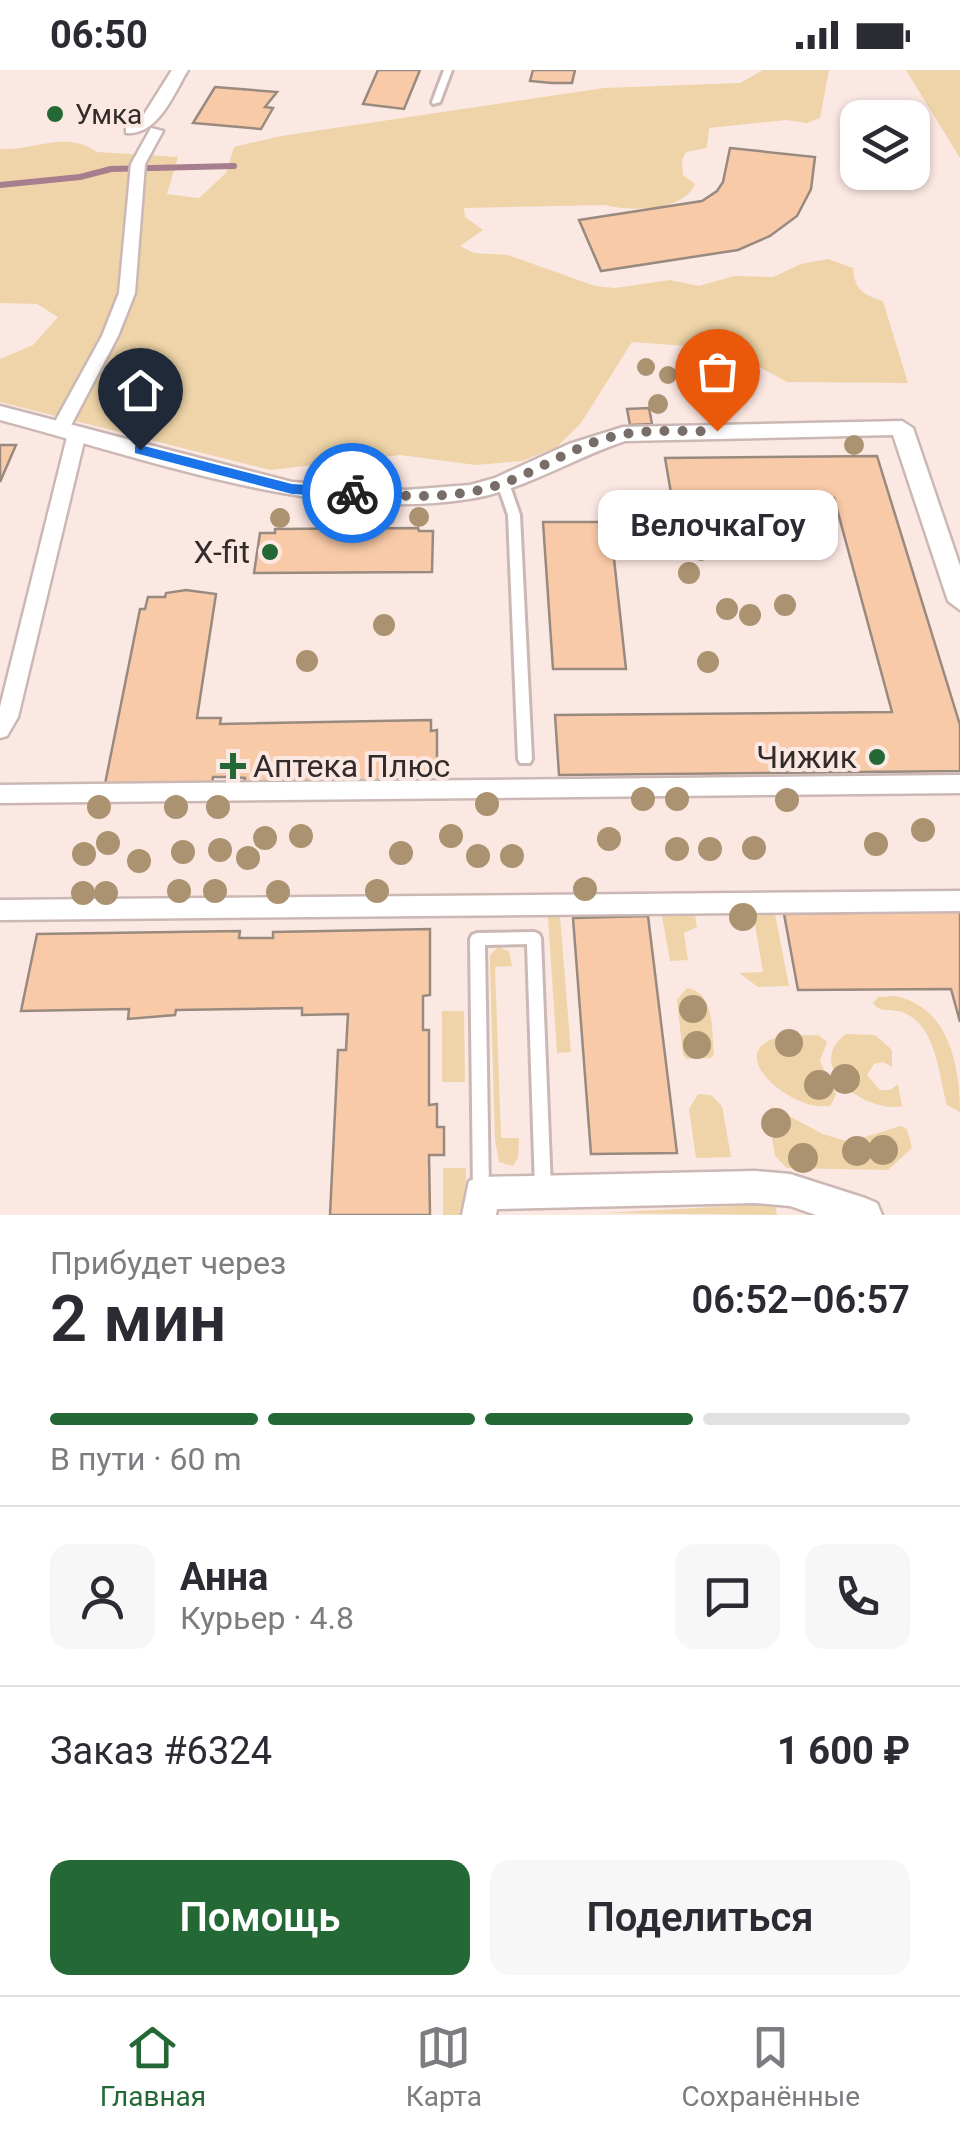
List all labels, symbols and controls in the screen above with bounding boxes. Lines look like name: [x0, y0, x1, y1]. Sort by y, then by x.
text: 06:50: [50, 13, 148, 57]
place label: Умка: [75, 98, 142, 131]
map controls: [840, 100, 930, 190]
button: layers: [840, 100, 930, 190]
marker: Умка: [44, 103, 66, 125]
pin: [675, 329, 760, 432]
icon: bag: [690, 344, 745, 399]
pin: [98, 348, 183, 451]
icon: home: [113, 363, 168, 418]
courier: [302, 443, 402, 543]
icon: bike: [325, 466, 380, 521]
callout: ВелочкаГоу: [597, 491, 837, 561]
text: ВелочкаГоу: [630, 506, 806, 544]
place label: X-fit: [194, 533, 250, 571]
marker: X-fit: [259, 541, 281, 563]
place label: Чижик: [756, 738, 857, 776]
marker: Чижик: [866, 746, 888, 768]
place label: Аптека Плюс: [253, 747, 450, 785]
marker: Аптека Плюс: [222, 755, 244, 777]
text: Прибудет через: [50, 1244, 286, 1282]
text: 06:52–06:57: [691, 1278, 910, 1322]
text: 2 мин: [50, 1281, 226, 1357]
text: В пути · 60 m: [50, 1440, 242, 1478]
button: person: [50, 1544, 155, 1649]
button: chat: [675, 1544, 780, 1649]
button: phone: [805, 1544, 910, 1649]
text: Анна: [180, 1555, 268, 1599]
text: Курьер · 4.8: [180, 1599, 354, 1637]
text: Заказ #6324: [50, 1729, 272, 1773]
text: 1 600 ₽: [777, 1729, 910, 1773]
button: Помощь: [50, 1860, 470, 1975]
button: Поделиться: [490, 1860, 910, 1975]
tab: Главная: [100, 2020, 206, 2113]
tab: Карта: [406, 2020, 482, 2113]
tab: Сохранённые: [682, 2020, 860, 2113]

